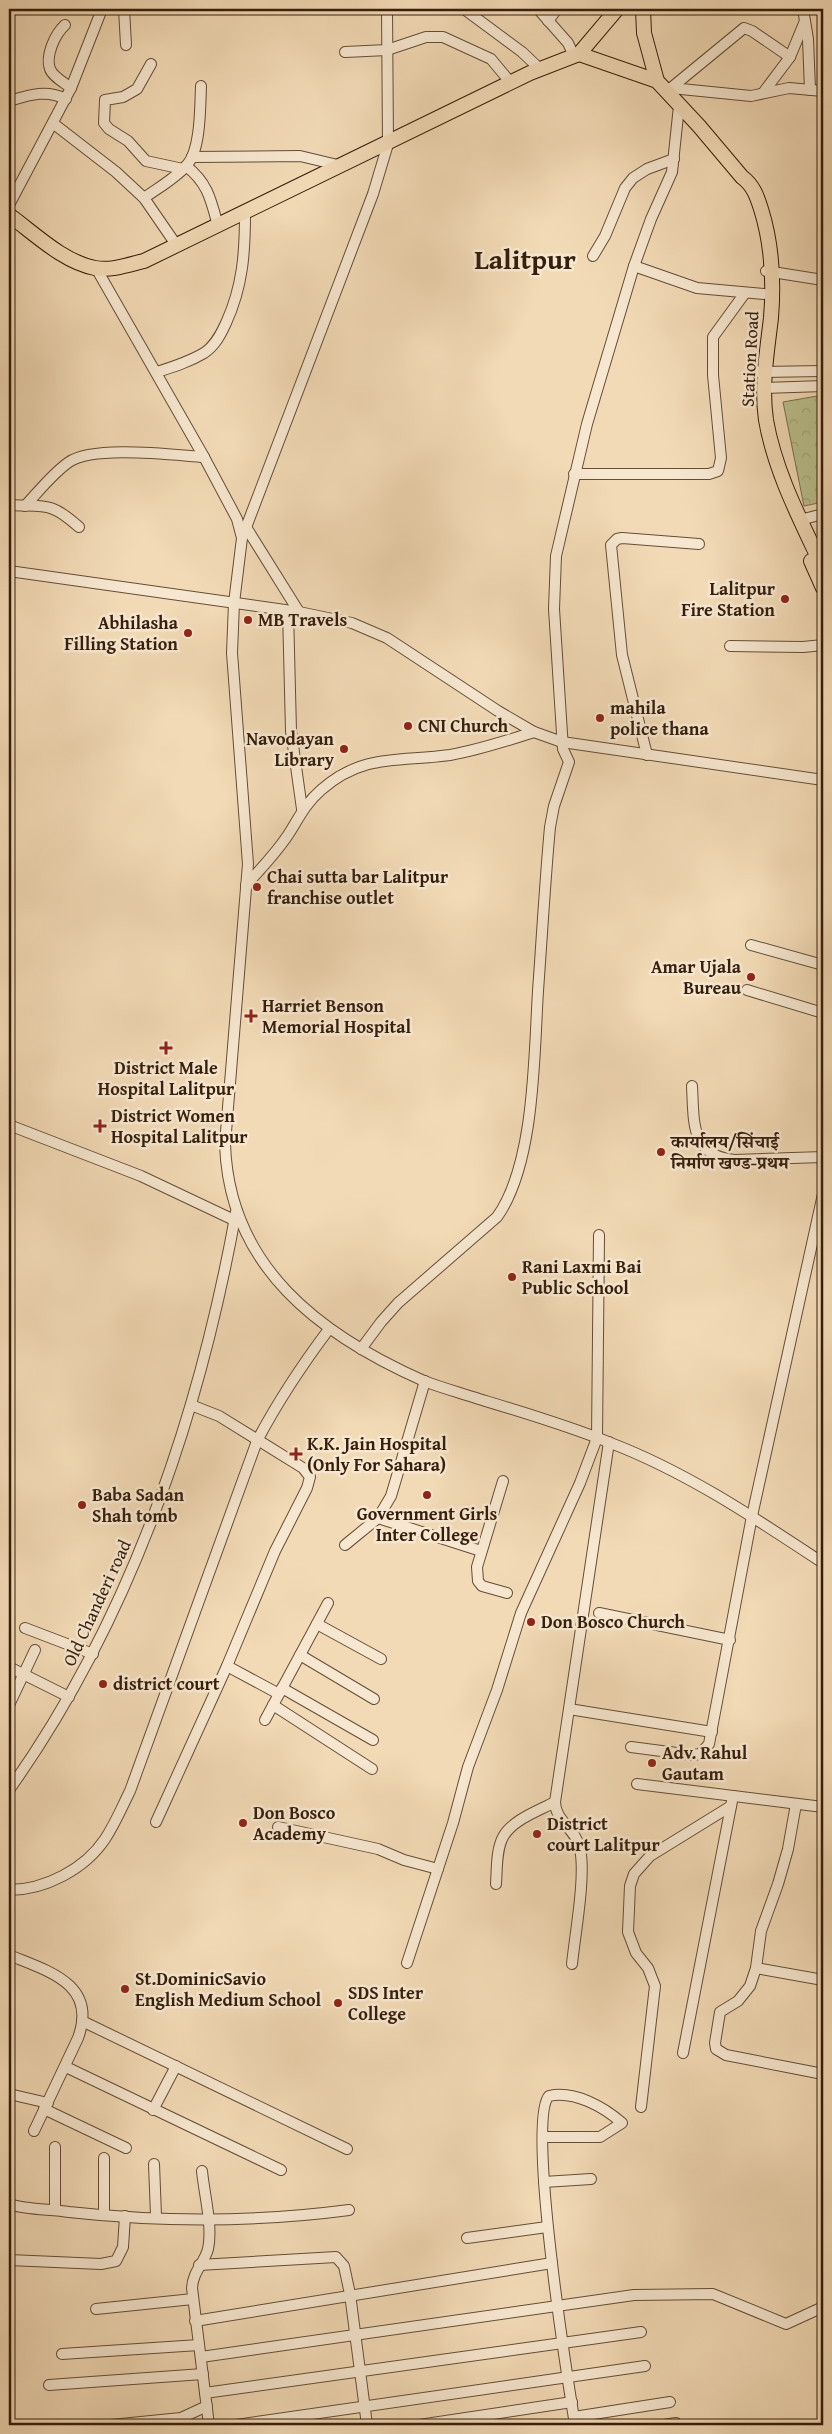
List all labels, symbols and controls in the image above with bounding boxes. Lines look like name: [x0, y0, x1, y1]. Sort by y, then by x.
district label: Lalitpur: [474, 238, 576, 279]
street label: Station Road: [734, 310, 766, 408]
place label: Lalitpur Fire Station: [681, 575, 776, 623]
marker: Lalitpur Fire Station: [779, 593, 791, 605]
place label: MB Travels: [258, 606, 347, 633]
place label: Abhilasha Filling Station: [64, 609, 179, 657]
marker: MB Travels: [242, 614, 254, 626]
marker: Abhilasha Filling Station: [182, 627, 194, 639]
place label: mahila police thana: [610, 694, 709, 742]
place label: CNI Church: [418, 712, 508, 739]
marker: mahila police thana: [594, 712, 606, 724]
marker: CNI Church: [402, 720, 414, 732]
place label: Navodayan Library: [246, 725, 335, 773]
marker: Navodayan Library: [338, 743, 350, 755]
place label: Chai sutta bar Lalitpur franchise outlet: [267, 863, 449, 911]
marker: Chai sutta bar Lalitpur franchise outlet: [251, 881, 263, 893]
place label: Amar Ujala Bureau: [651, 953, 742, 1001]
marker: Amar Ujala Bureau: [745, 971, 757, 983]
place label: Harriet Benson Memorial Hospital: [262, 992, 412, 1040]
marker: Harriet Benson Memorial Hospital: [244, 1009, 258, 1023]
marker: District Male Hospital Lalitpur: [159, 1041, 173, 1055]
place label: District Male Hospital Lalitpur: [98, 1054, 235, 1102]
place label: District Women Hospital Lalitpur: [111, 1102, 248, 1150]
marker: District Women Hospital Lalitpur: [93, 1119, 107, 1133]
place label: कार्यालय/सिंचाई निर्माण खण्ड-प्रथम: [669, 1128, 790, 1176]
marker: कार्यालय/सिंचाई निर्माण खण्ड-प्रथम: [655, 1146, 667, 1158]
place label: Rani Laxmi Bai Public School: [522, 1253, 642, 1301]
marker: Rani Laxmi Bai Public School: [506, 1271, 518, 1283]
place label: K.K. Jain Hospital (Only For Sahara): [307, 1430, 447, 1478]
marker: K.K. Jain Hospital (Only For Sahara): [289, 1447, 303, 1461]
place label: Baba Sadan Shah tomb: [92, 1481, 185, 1529]
marker: Government Girls Inter College: [421, 1489, 433, 1501]
marker: Baba Sadan Shah tomb: [76, 1499, 88, 1511]
place label: Government Girls Inter College: [357, 1500, 497, 1548]
street label: Old Chanderi road: [55, 1535, 138, 1671]
place label: Don Bosco Church: [541, 1608, 685, 1635]
marker: Don Bosco Church: [525, 1616, 537, 1628]
place label: district court: [113, 1670, 220, 1697]
marker: district court: [97, 1678, 109, 1690]
place label: Adv. Rahul Gautam: [662, 1739, 748, 1787]
marker: Adv. Rahul Gautam: [646, 1757, 658, 1769]
place label: Don Bosco Academy: [253, 1799, 336, 1847]
place label: District court Lalitpur: [547, 1810, 660, 1858]
marker: Don Bosco Academy: [237, 1817, 249, 1829]
marker: District court Lalitpur: [531, 1828, 543, 1840]
place label: St.DominicSavio English Medium School: [135, 1965, 321, 2013]
place label: SDS Inter College: [348, 1979, 424, 2027]
marker: St.DominicSavio English Medium School: [119, 1983, 131, 1995]
marker: SDS Inter College: [332, 1997, 344, 2009]

